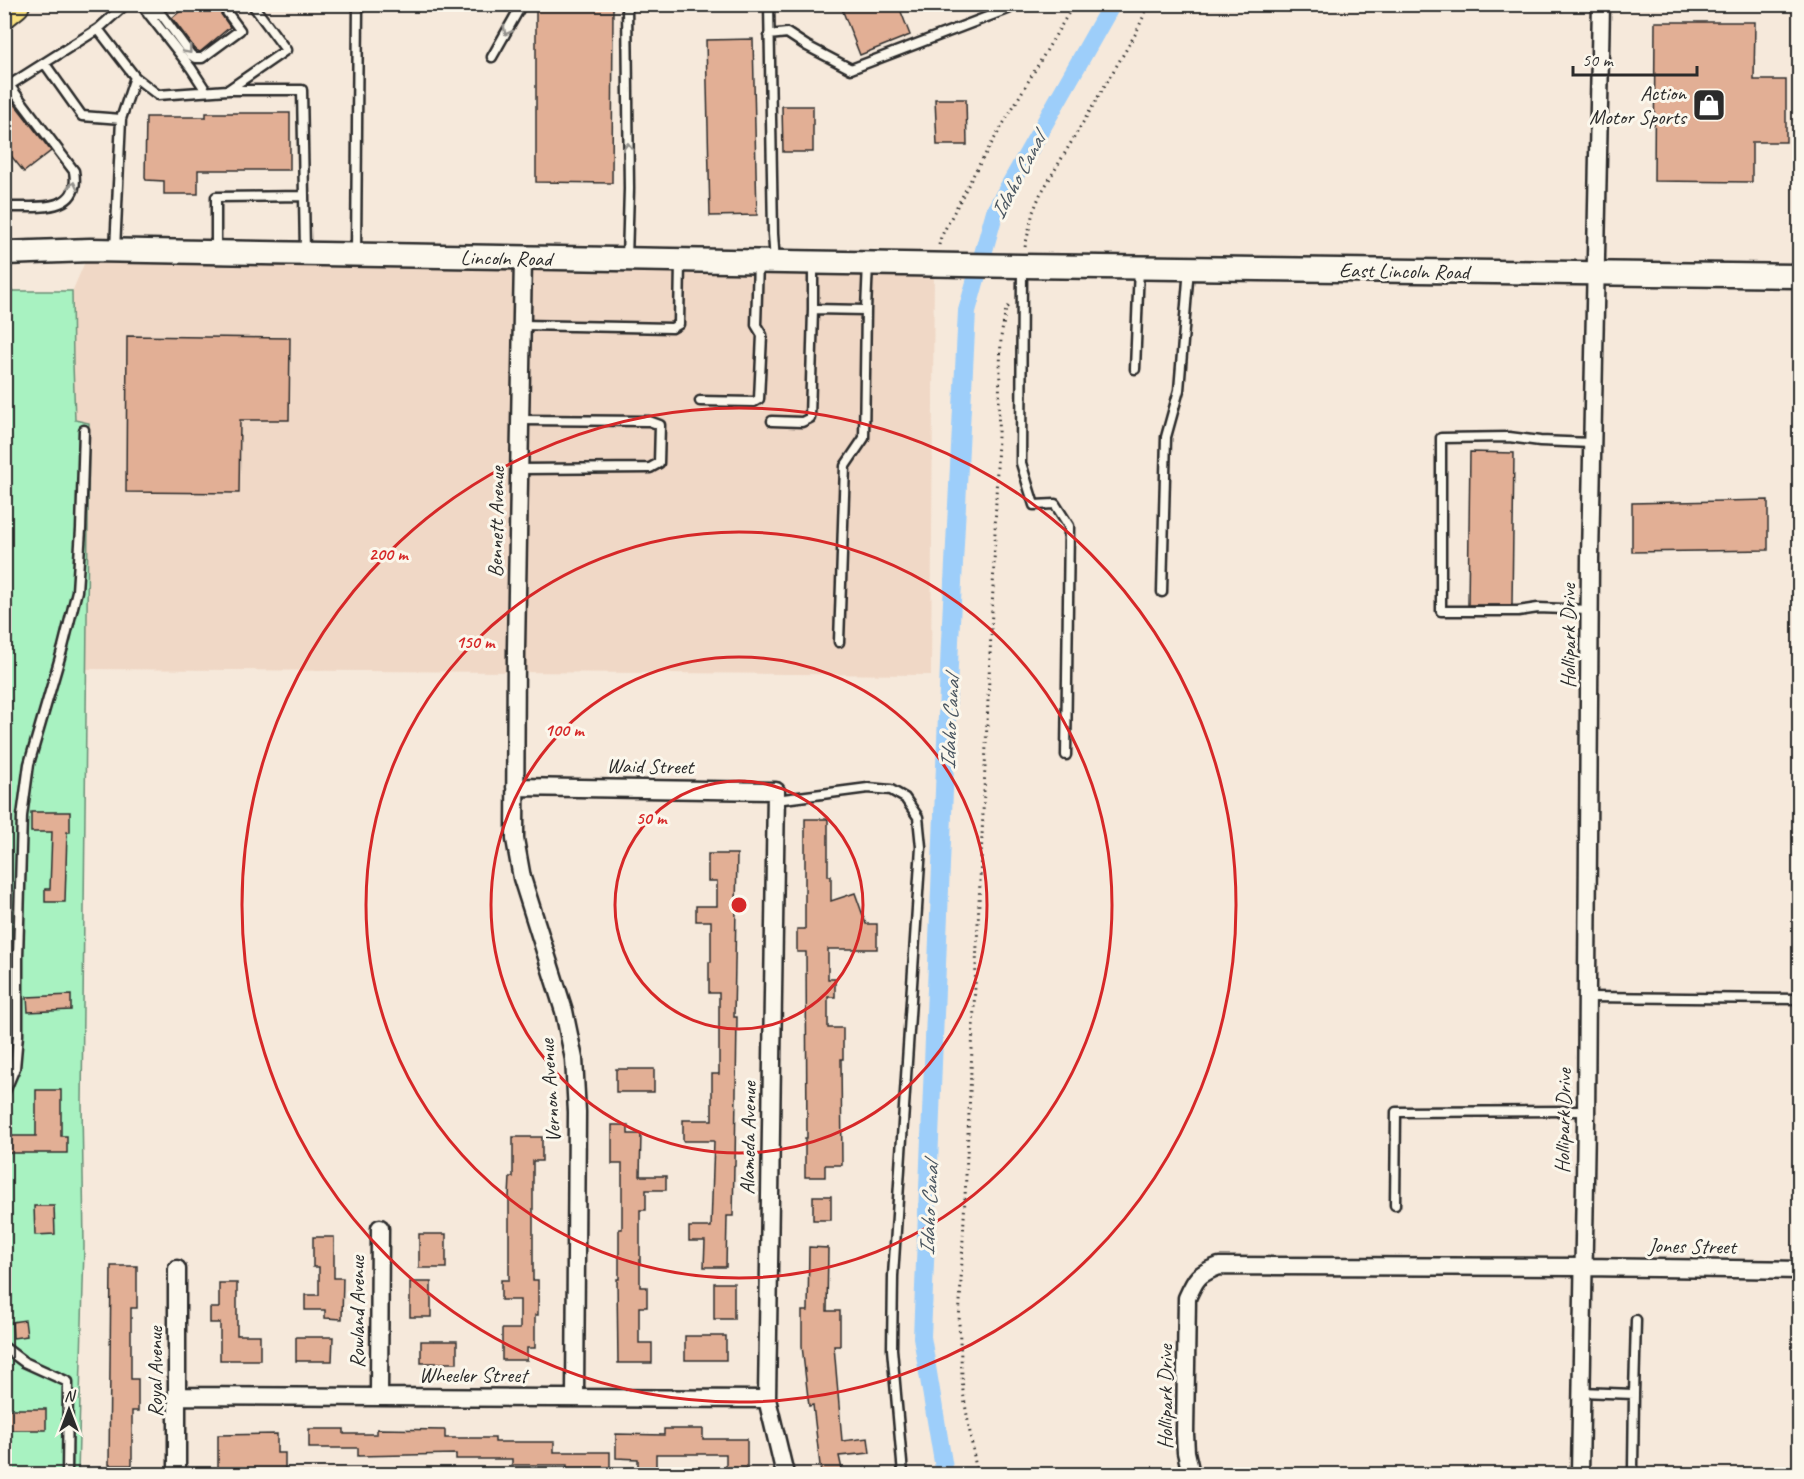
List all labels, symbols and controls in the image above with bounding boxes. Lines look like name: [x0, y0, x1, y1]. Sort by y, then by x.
one-way arrow: [503, 25, 514, 35]
scale bar: [1573, 39, 1698, 77]
one-way arrow: [181, 43, 192, 54]
text: 50 m: [1582, 49, 1615, 71]
place label: Action Motor Sports: [1589, 80, 1688, 130]
shop icon: Action Motor Sports: [1691, 87, 1727, 123]
water label: Idaho Canal: [984, 123, 1055, 224]
one-way arrow: [622, 142, 634, 151]
one-way arrow: [65, 181, 78, 191]
street label: Lincoln Road: [460, 244, 556, 272]
street label: East Lincoln Road: [1339, 257, 1473, 285]
street label: Bennett Avenue: [482, 465, 510, 578]
text: 200 m: [369, 543, 409, 565]
street label: Hollipark Drive: [1555, 582, 1581, 688]
text: 150 m: [456, 631, 496, 653]
water label: Idaho Canal: [934, 669, 967, 770]
text: 100 m: [545, 719, 585, 741]
street label: Waid Street: [606, 752, 696, 780]
text: 50 m: [636, 807, 668, 829]
centre of rings: [729, 895, 749, 915]
street label: Vernon Avenue: [533, 1037, 567, 1144]
street label: Hollipark Drive: [1549, 1067, 1577, 1174]
street label: Alameda Avenue: [734, 1080, 762, 1195]
water label: Idaho Canal: [913, 1155, 946, 1256]
street label: Jones Street: [1647, 1232, 1738, 1260]
street label: Rowland Avenue: [344, 1255, 370, 1368]
street label: Royal Avenue: [142, 1326, 168, 1417]
street label: Hollipark Drive: [1152, 1343, 1178, 1449]
street label: Wheeler Street: [419, 1362, 530, 1388]
north arrow: [39, 1380, 99, 1440]
text: N: [64, 1386, 77, 1406]

